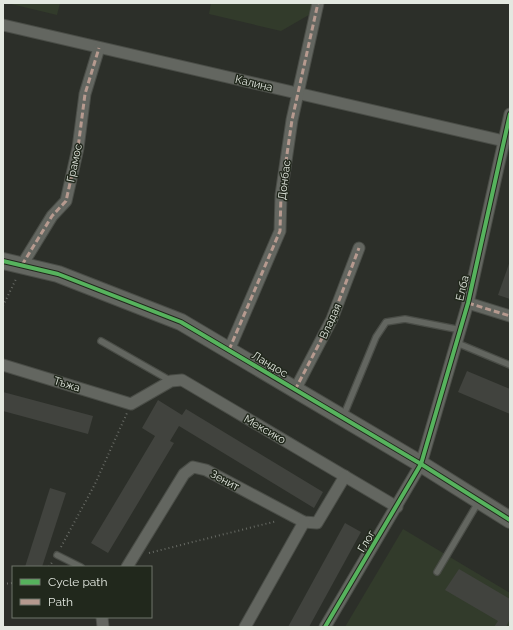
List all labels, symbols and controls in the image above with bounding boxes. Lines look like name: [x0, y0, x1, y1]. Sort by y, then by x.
street label: Калина: [234, 73, 274, 94]
street label: Грамос: [64, 143, 85, 183]
street label: Донбас: [276, 159, 293, 201]
street label: Елба: [453, 274, 472, 302]
street label: Владая: [317, 301, 344, 341]
street label: Ландос: [250, 349, 290, 380]
street label: Тъжа: [52, 374, 82, 395]
street label: Мексико: [242, 412, 288, 447]
street label: Зенит: [208, 468, 242, 494]
street label: Глог: [355, 528, 378, 554]
legend: [12, 566, 152, 618]
text: Cycle path: [48, 575, 107, 589]
text: Path: [48, 595, 73, 609]

